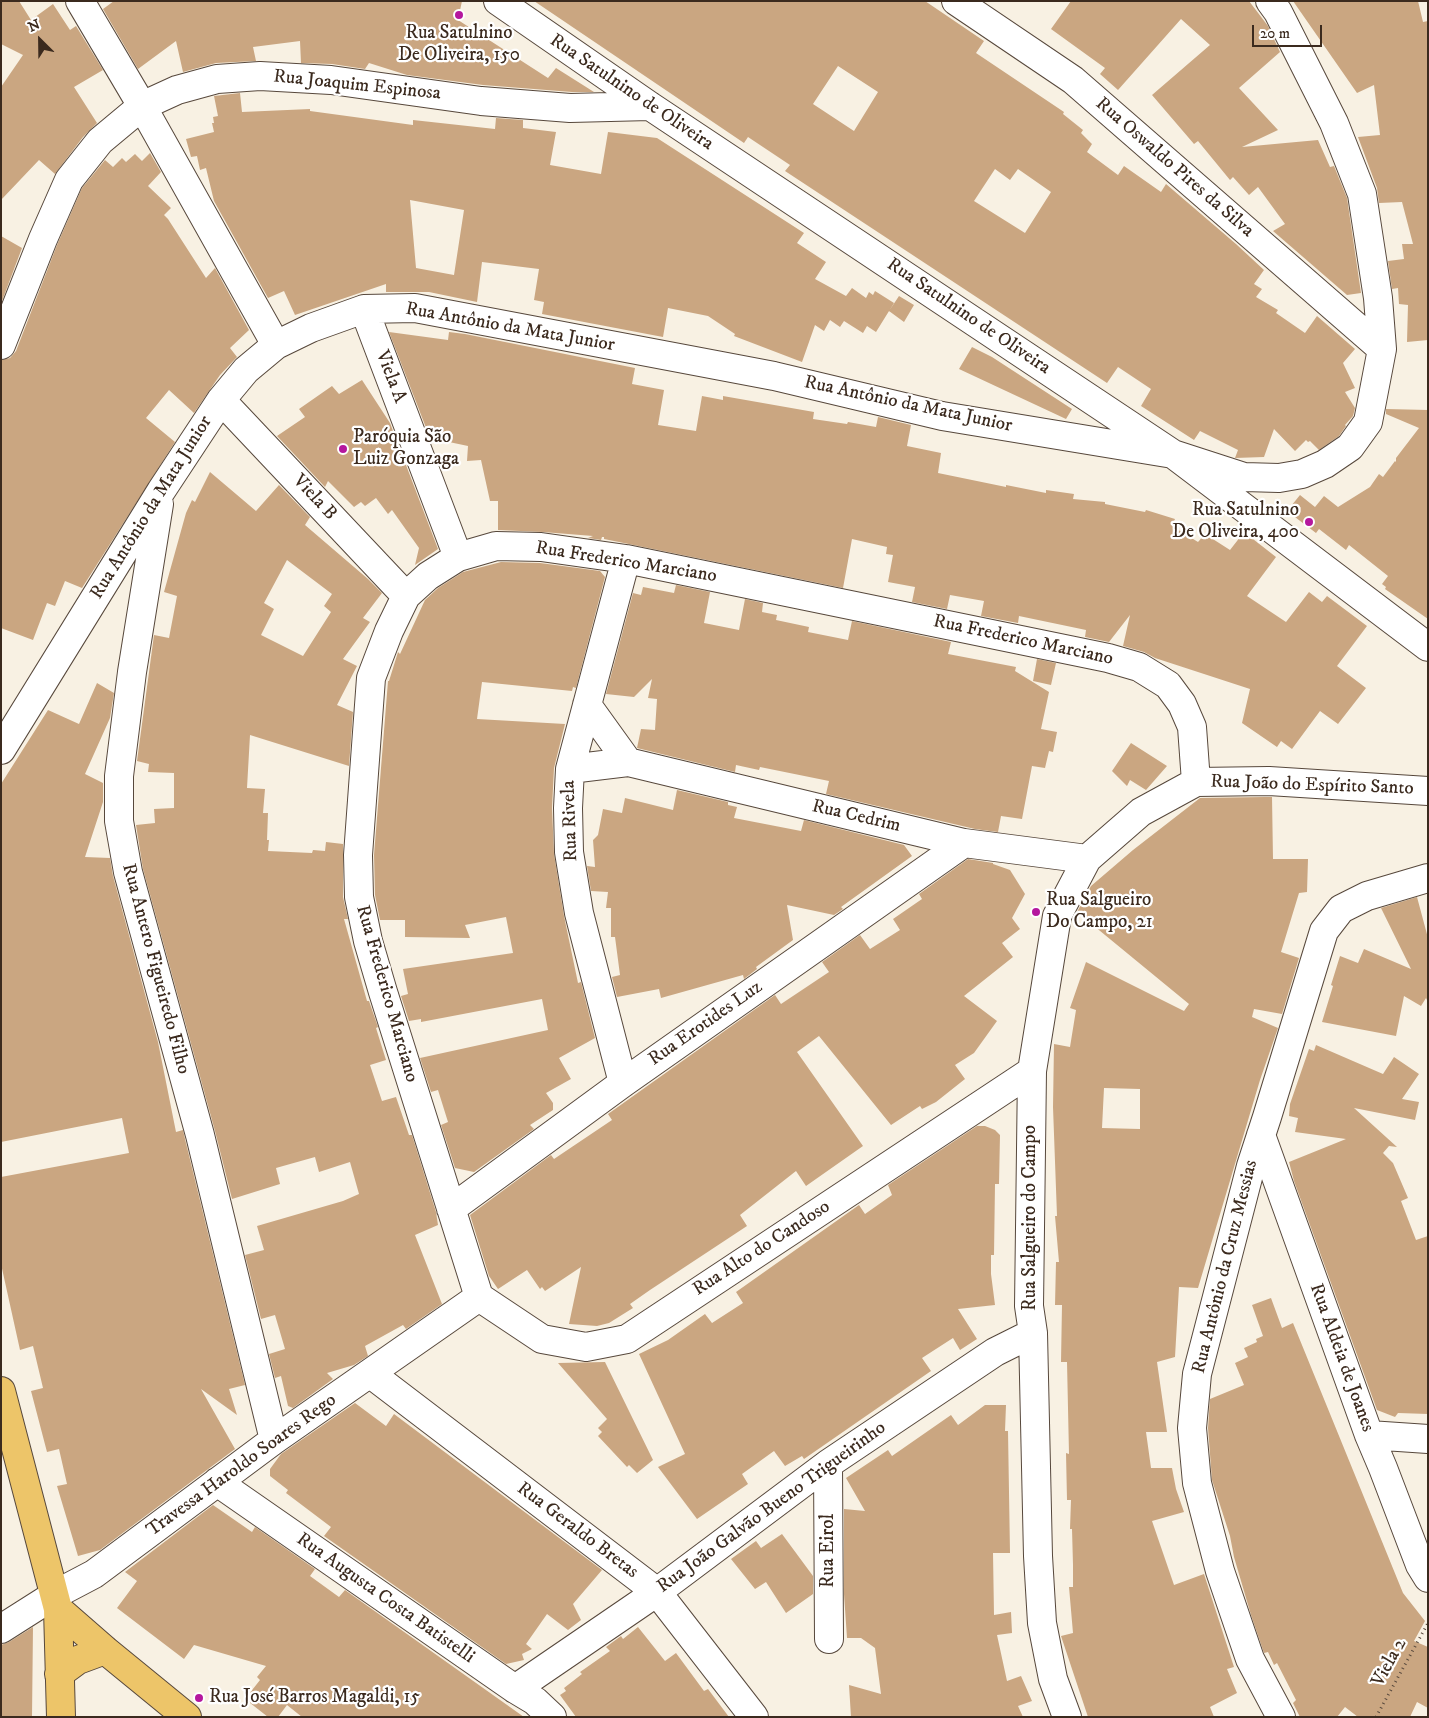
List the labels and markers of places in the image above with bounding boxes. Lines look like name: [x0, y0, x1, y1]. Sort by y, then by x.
marker: Rua Satulnino De Oliveira, 150: [453, 9, 465, 21]
place label: Rua Satulnino De Oliveira, 150: [398, 23, 520, 67]
place label: Paróquia São Luiz Gonzaga: [353, 427, 459, 471]
marker: Paróquia São Luiz Gonzaga: [337, 443, 349, 455]
place label: Rua Satulnino De Oliveira, 400: [1172, 500, 1299, 544]
marker: Rua Satulnino De Oliveira, 400: [1303, 516, 1315, 528]
place label: Rua Salgueiro Do Campo, 21: [1046, 890, 1153, 934]
marker: Rua Salgueiro Do Campo, 21: [1030, 906, 1042, 918]
place label: Rua José Barros Magaldi, 15: [209, 1687, 420, 1709]
marker: Rua José Barros Magaldi, 15: [193, 1692, 205, 1704]

